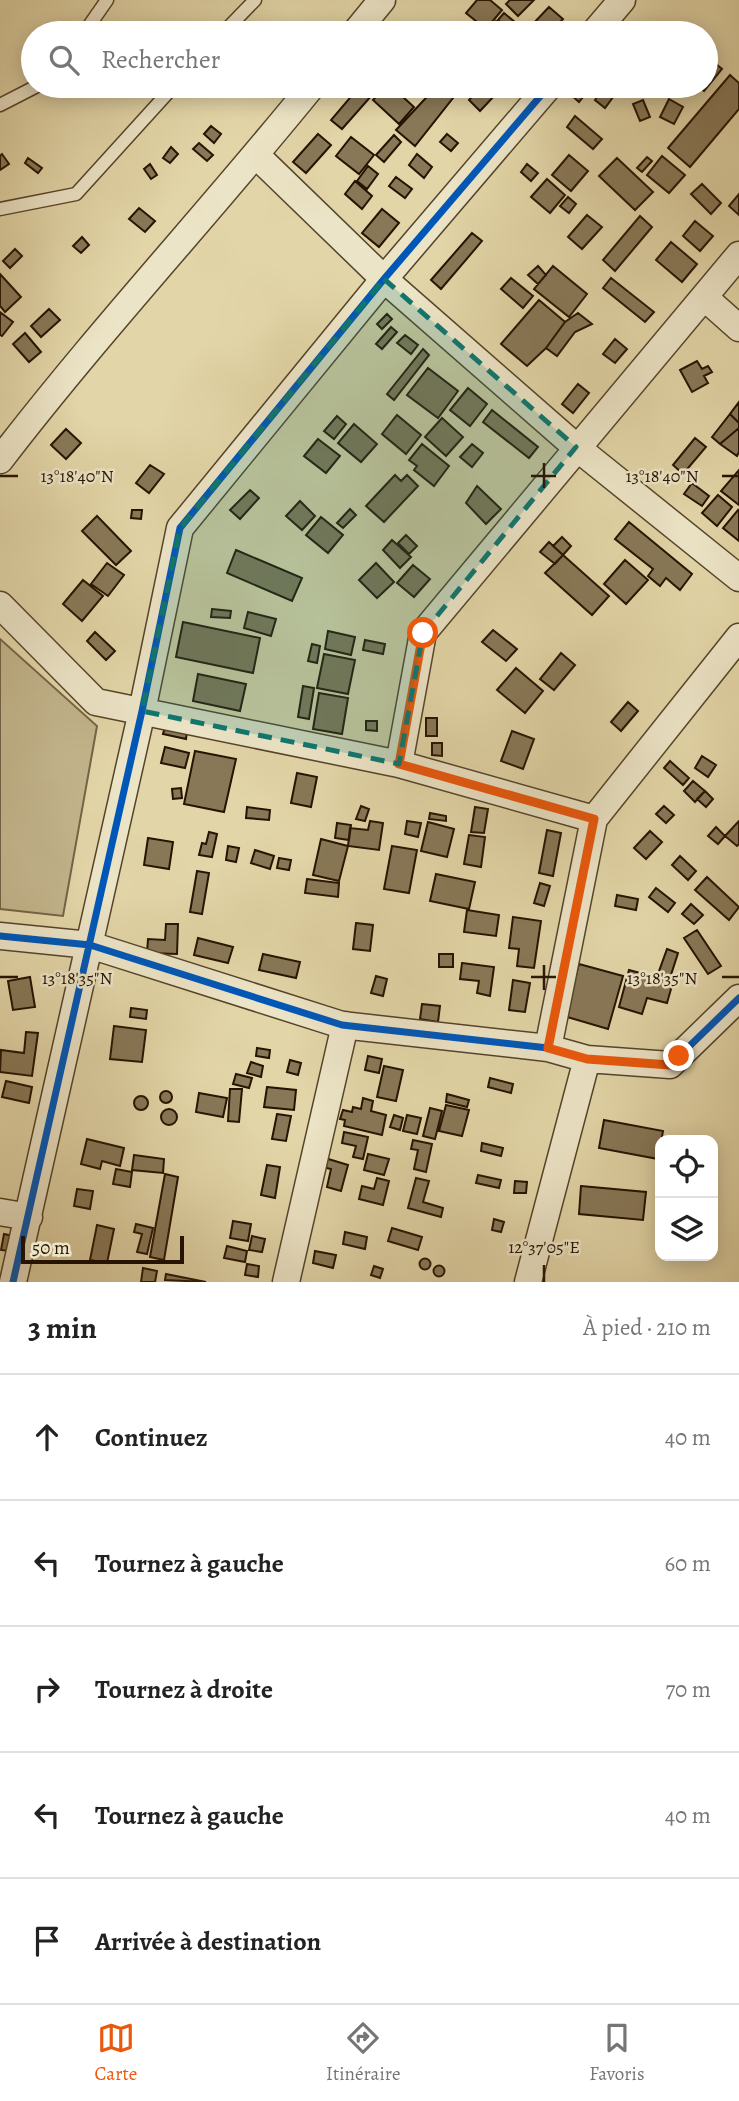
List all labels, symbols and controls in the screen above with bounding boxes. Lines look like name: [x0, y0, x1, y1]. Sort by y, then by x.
search box: [21, 21, 718, 98]
icon: search: [45, 41, 83, 79]
text: Rechercher: [101, 42, 221, 77]
text: 13°18'40"N: [40, 464, 114, 488]
text: 13°18'40"N: [625, 464, 699, 488]
route start: [407, 617, 438, 648]
text: 13°18'35"N: [42, 966, 112, 990]
text: 13°18'35"N: [627, 966, 697, 990]
route end: [663, 1040, 694, 1071]
map controls: [655, 1135, 718, 1261]
button: locate: [655, 1135, 718, 1198]
button: layers: [655, 1198, 718, 1261]
scale bar: [21, 1233, 184, 1265]
text: 50 m: [32, 1235, 70, 1261]
text: 12°37'05"E: [508, 1235, 580, 1259]
text: 3 min: [28, 1308, 97, 1348]
text: À pied · 210 m: [583, 1312, 711, 1343]
icon: ahead: [28, 1418, 66, 1456]
text: Continuez: [95, 1420, 208, 1455]
text: 40 m: [665, 1422, 711, 1453]
icon: left: [28, 1544, 66, 1582]
text: Tournez à gauche: [95, 1546, 284, 1581]
text: 60 m: [664, 1548, 711, 1579]
icon: right: [28, 1670, 66, 1708]
text: Tournez à droite: [95, 1672, 273, 1707]
text: 70 m: [665, 1674, 711, 1705]
icon: left: [28, 1796, 66, 1834]
text: Tournez à gauche: [95, 1798, 284, 1833]
text: 40 m: [665, 1800, 711, 1831]
icon: arrive: [28, 1922, 66, 1960]
text: Arrivée à destination: [95, 1924, 321, 1959]
tab: Carte: [94, 2019, 137, 2087]
tab: Itinéraire: [326, 2019, 400, 2087]
tab: Favoris: [589, 2019, 645, 2087]

